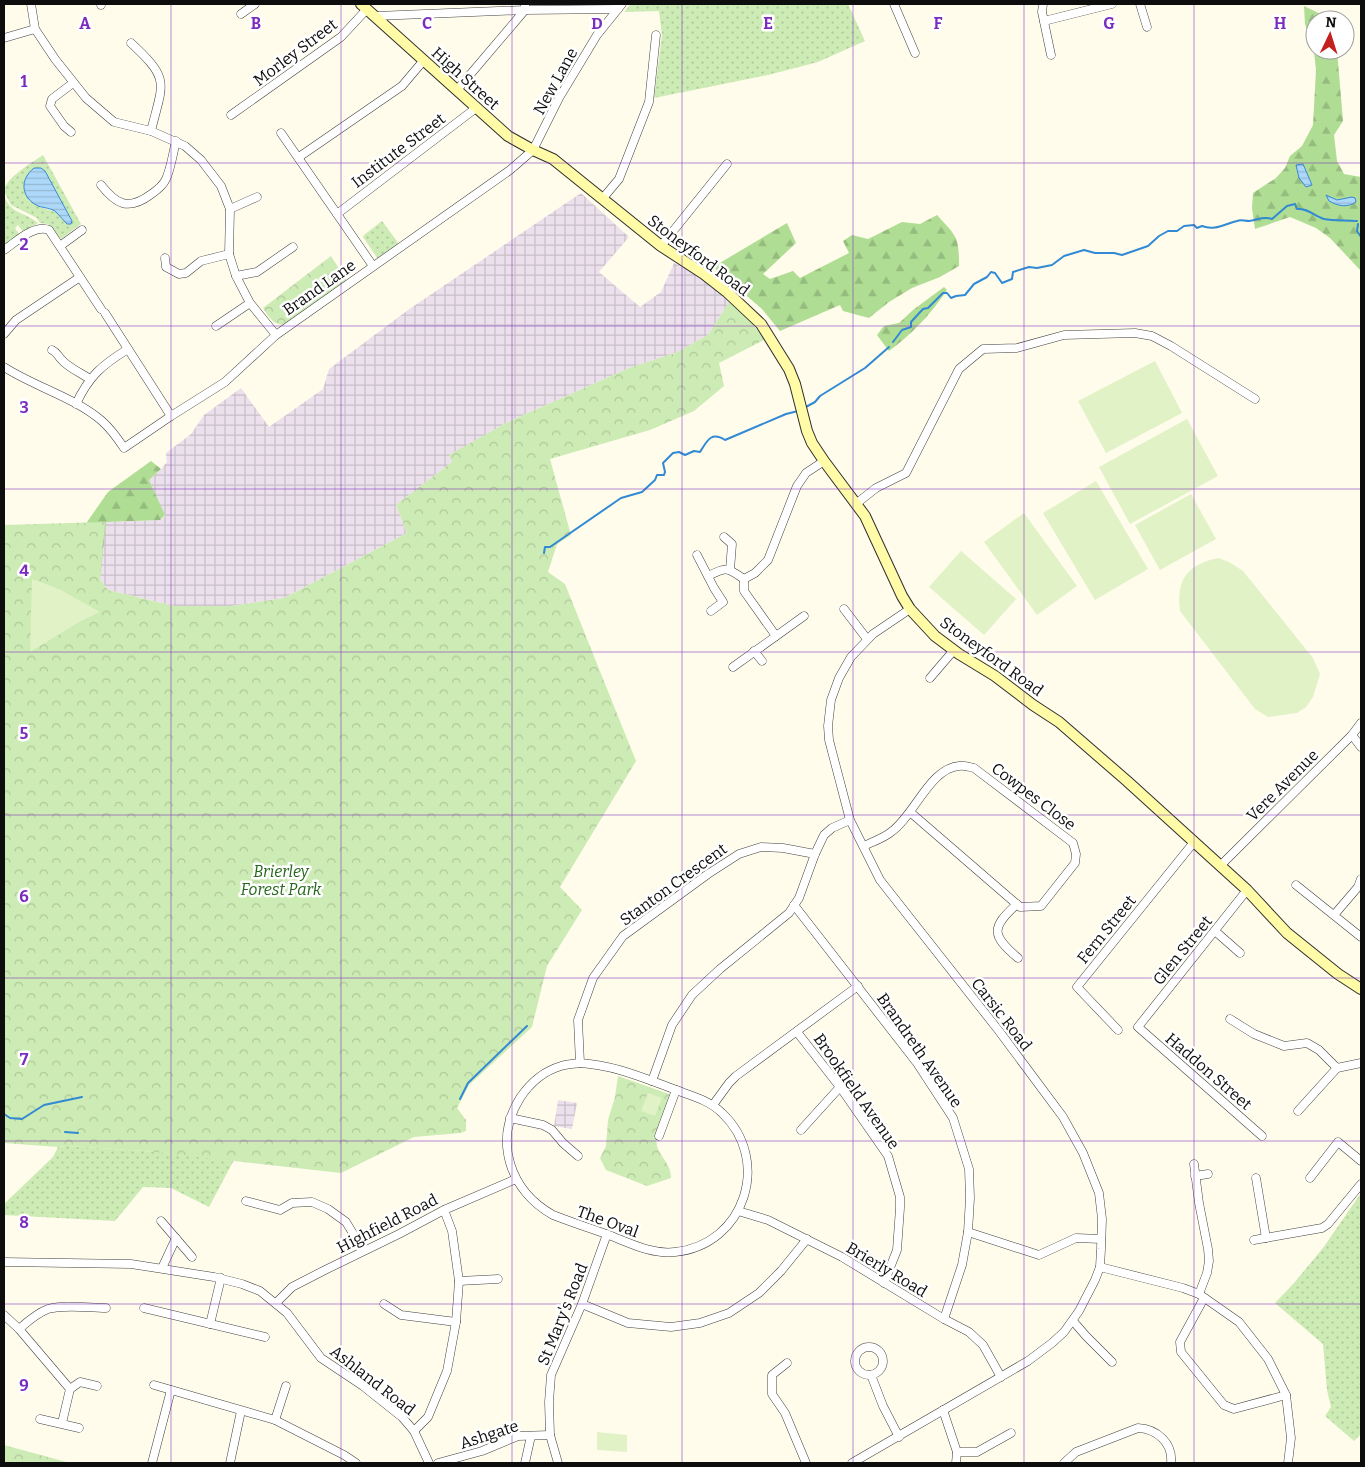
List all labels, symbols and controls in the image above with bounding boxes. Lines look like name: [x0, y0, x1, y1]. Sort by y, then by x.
north arrow: [1305, 10, 1355, 60]
text: A: [79, 14, 91, 33]
text: B: [251, 14, 261, 33]
text: C: [422, 14, 432, 33]
text: D: [591, 14, 603, 33]
text: E: [763, 14, 773, 33]
text: F: [934, 14, 943, 33]
text: G: [1103, 14, 1115, 33]
text: H: [1274, 14, 1287, 33]
text: N: [1325, 14, 1337, 31]
street label: Morley Street: [250, 15, 341, 90]
street label: High Street: [428, 43, 504, 114]
street label: New Lane: [529, 45, 581, 118]
text: 1: [21, 72, 28, 91]
street label: Institute Street: [348, 109, 449, 192]
street label: Stoneyford Road: [644, 211, 754, 300]
text: 2: [19, 235, 29, 254]
street label: Brand Lane: [279, 255, 359, 319]
text: 3: [19, 398, 29, 417]
text: 4: [19, 561, 29, 580]
street label: Stoneyford Road: [936, 613, 1047, 700]
text: 5: [20, 724, 29, 743]
street label: Vere Avenue: [1243, 746, 1322, 825]
street label: Cowpes Close: [988, 759, 1080, 834]
street label: Stanton Crescent: [616, 839, 731, 930]
park label: Brierley Forest Park: [241, 862, 322, 899]
text: 6: [19, 887, 29, 906]
street label: Fern Street: [1073, 891, 1140, 967]
street label: Glen Street: [1149, 912, 1216, 989]
street label: Carsic Road: [967, 974, 1036, 1055]
street label: Brandreth Avenue: [873, 989, 966, 1111]
street label: Haddon Street: [1162, 1029, 1256, 1114]
street label: Brookfield Avenue: [810, 1030, 904, 1153]
text: 7: [20, 1050, 29, 1069]
street label: Highfield Road: [334, 1190, 441, 1257]
street label: The Oval: [574, 1202, 642, 1242]
text: 8: [19, 1213, 29, 1232]
street label: Brierly Road: [843, 1238, 931, 1301]
street label: St Mary's Road: [533, 1260, 592, 1368]
street label: Ashland Road: [327, 1341, 419, 1420]
text: 9: [19, 1376, 29, 1395]
street label: Ashgate: [457, 1416, 521, 1453]

